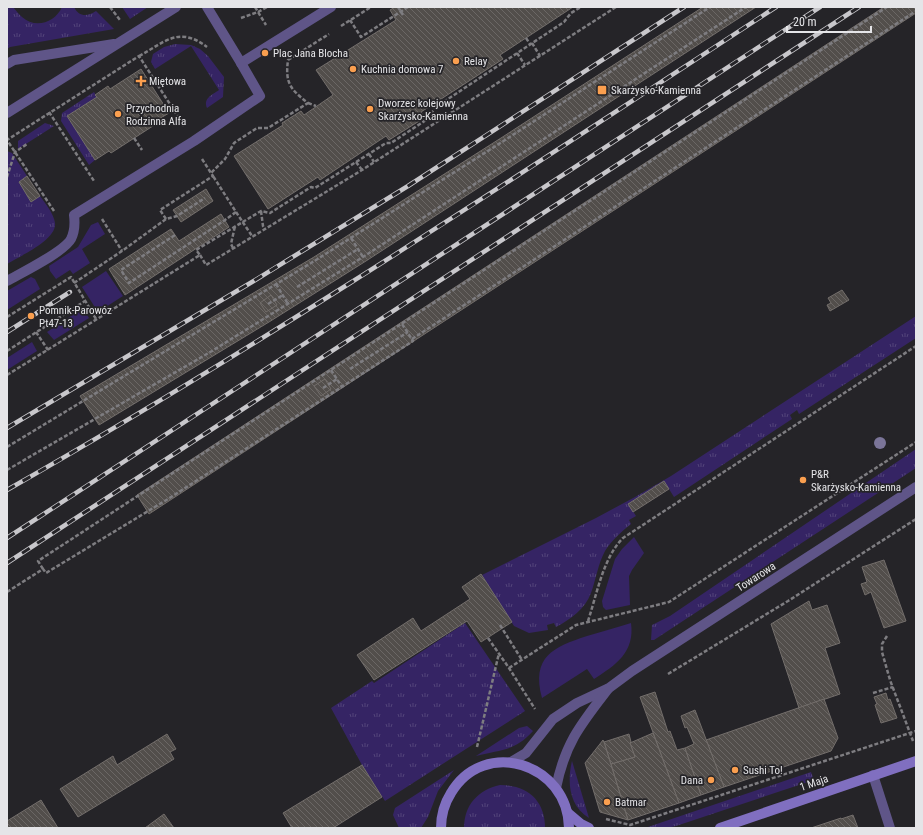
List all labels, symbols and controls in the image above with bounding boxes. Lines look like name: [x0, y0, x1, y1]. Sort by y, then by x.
scale bar: [787, 8, 871, 34]
text: 20 m: [793, 15, 817, 29]
place label: Plac Jana Blocha: [273, 47, 348, 60]
marker: Plac Jana Blocha: [260, 48, 270, 58]
place label: Relay: [464, 55, 488, 68]
marker: Relay: [451, 56, 461, 66]
place label: Kuchnia domowa 7: [361, 63, 443, 76]
marker: Kuchnia domowa 7: [348, 64, 358, 74]
place label: Miętowa: [149, 75, 186, 88]
marker: Miętowa: [136, 76, 146, 86]
marker: Skarżysko-Kamienna: [596, 84, 608, 96]
place label: Skarżysko-Kamienna: [611, 84, 701, 97]
place label: Dworzec kolejowy Skarżysko-Kamienna: [378, 97, 468, 123]
place label: Przychodnia Rodzinna Alfa: [126, 102, 186, 128]
marker: Dworzec kolejowy Skarżysko-Kamienna: [365, 104, 375, 114]
marker: Przychodnia Rodzinna Alfa: [113, 109, 123, 119]
place label: Pomnik-Parowóz Pt47-13: [39, 304, 112, 330]
marker: Pomnik-Parowóz Pt47-13: [26, 311, 36, 321]
place label: P&R Skarżysko-Kamienna: [811, 468, 901, 494]
marker: P&R Skarżysko-Kamienna: [798, 475, 808, 485]
street label: Towarowa: [734, 559, 778, 595]
place label: Sushi To!: [743, 764, 783, 777]
marker: Sushi To!: [730, 765, 740, 775]
street label: 1 Maja: [798, 772, 830, 794]
place label: Dana: [681, 774, 703, 787]
marker: Dana: [706, 775, 716, 785]
place label: Batmar: [615, 796, 647, 809]
marker: Batmar: [602, 797, 612, 807]

